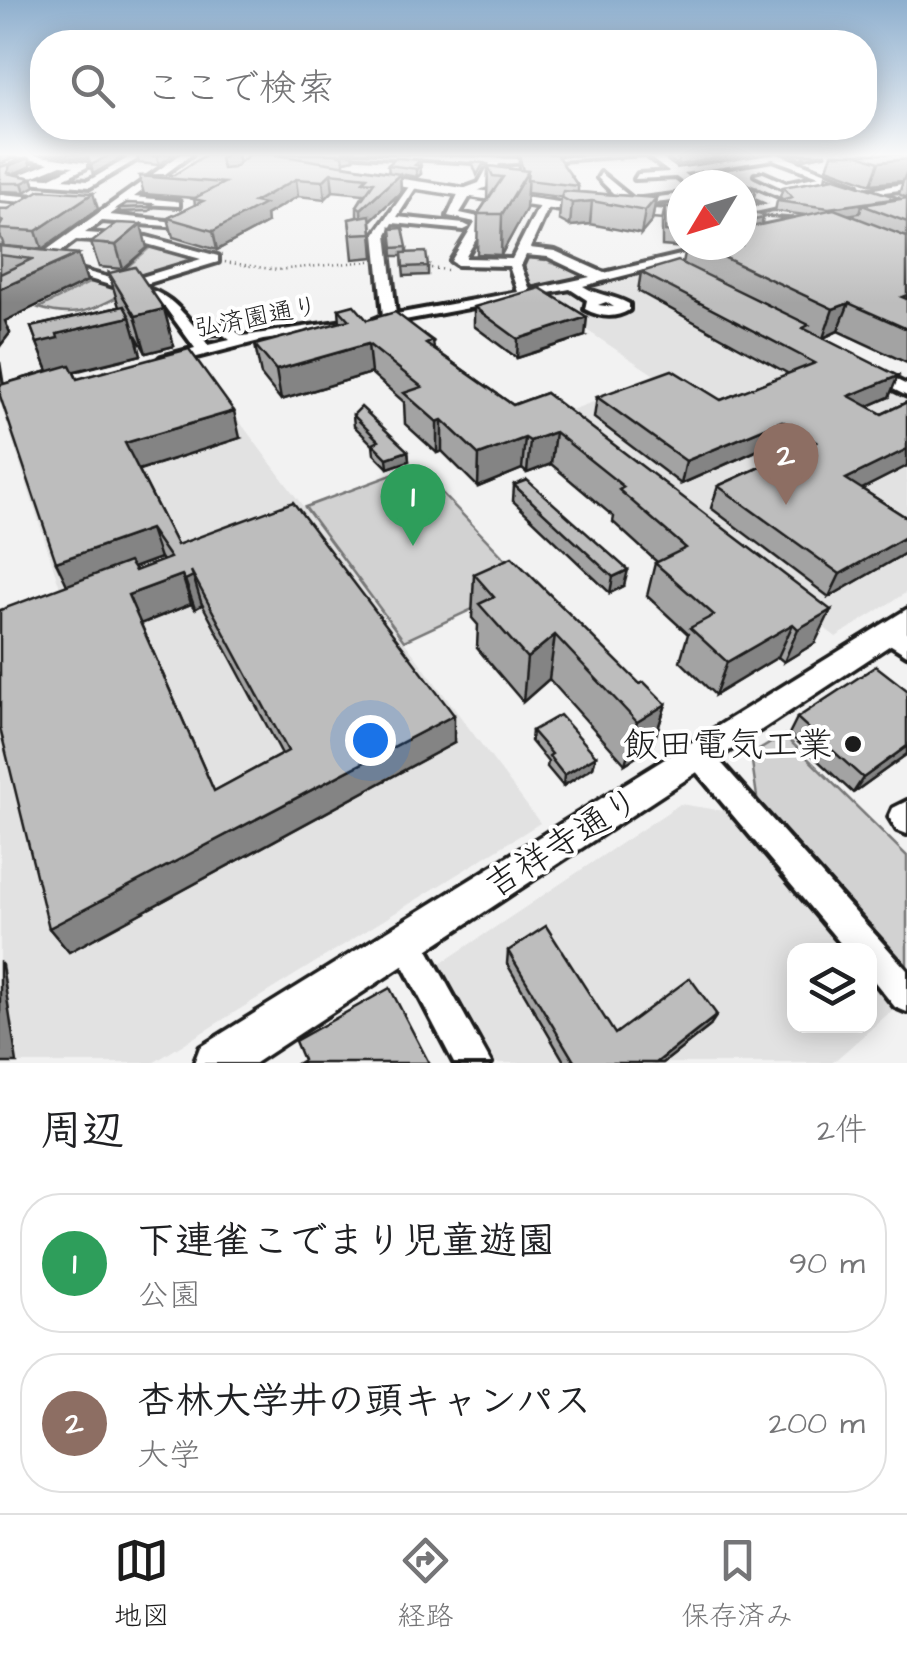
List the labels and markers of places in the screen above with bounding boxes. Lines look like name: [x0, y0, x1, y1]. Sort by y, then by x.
pin: 2: [754, 422, 818, 505]
pin: 1: [380, 464, 446, 546]
place label: 飯田電気工業: [623, 721, 833, 770]
marker: 飯田電気工業: [842, 733, 864, 755]

